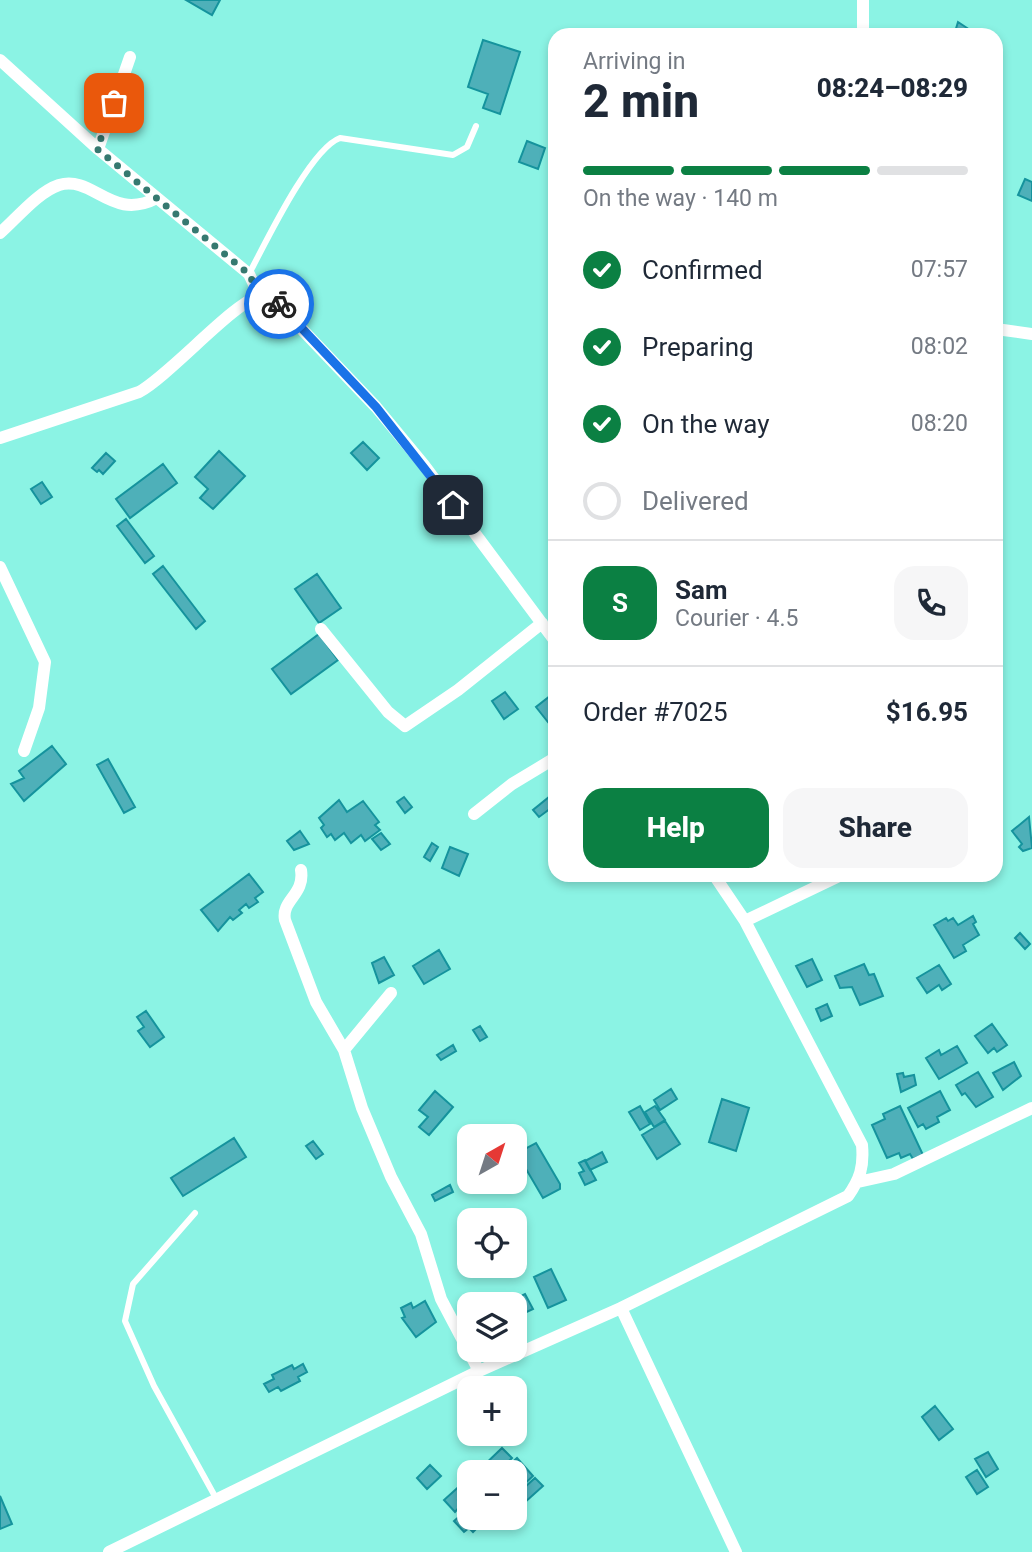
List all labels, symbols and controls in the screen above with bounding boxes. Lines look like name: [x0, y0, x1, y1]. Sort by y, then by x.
text: Arriving in: [583, 48, 686, 75]
pin: [84, 73, 144, 133]
text: 08:24–08:29: [817, 73, 968, 103]
text: 2 min: [583, 74, 699, 128]
icon: bag: [95, 84, 133, 122]
text: On the way · 140 m: [583, 185, 778, 212]
icon: check: [583, 251, 621, 289]
text: Confirmed: [642, 255, 763, 285]
text: 07:57: [911, 256, 968, 283]
courier: [244, 269, 314, 339]
icon: bike: [260, 285, 298, 323]
icon: check: [583, 328, 621, 366]
text: Preparing: [642, 332, 754, 362]
text: 08:02: [911, 333, 968, 360]
icon: check: [583, 405, 621, 443]
text: On the way: [642, 409, 770, 439]
text: 08:20: [911, 410, 968, 437]
pin: [423, 475, 483, 535]
icon: home: [434, 486, 472, 524]
text: Delivered: [642, 486, 749, 516]
button: phone: [894, 566, 968, 640]
text: Sam: [675, 575, 727, 605]
text: S: [612, 588, 628, 618]
text: Courier · 4.5: [675, 605, 798, 632]
text: Order #7025: [583, 697, 728, 727]
text: $16.95: [886, 697, 968, 727]
button: Help: [583, 788, 769, 868]
button: Share: [783, 788, 968, 868]
north arrow: [457, 1124, 527, 1194]
map controls: [457, 1124, 527, 1530]
button: locate: [457, 1208, 527, 1278]
button: layers: [457, 1292, 527, 1362]
button: +: [457, 1376, 527, 1446]
button: −: [457, 1460, 527, 1530]

